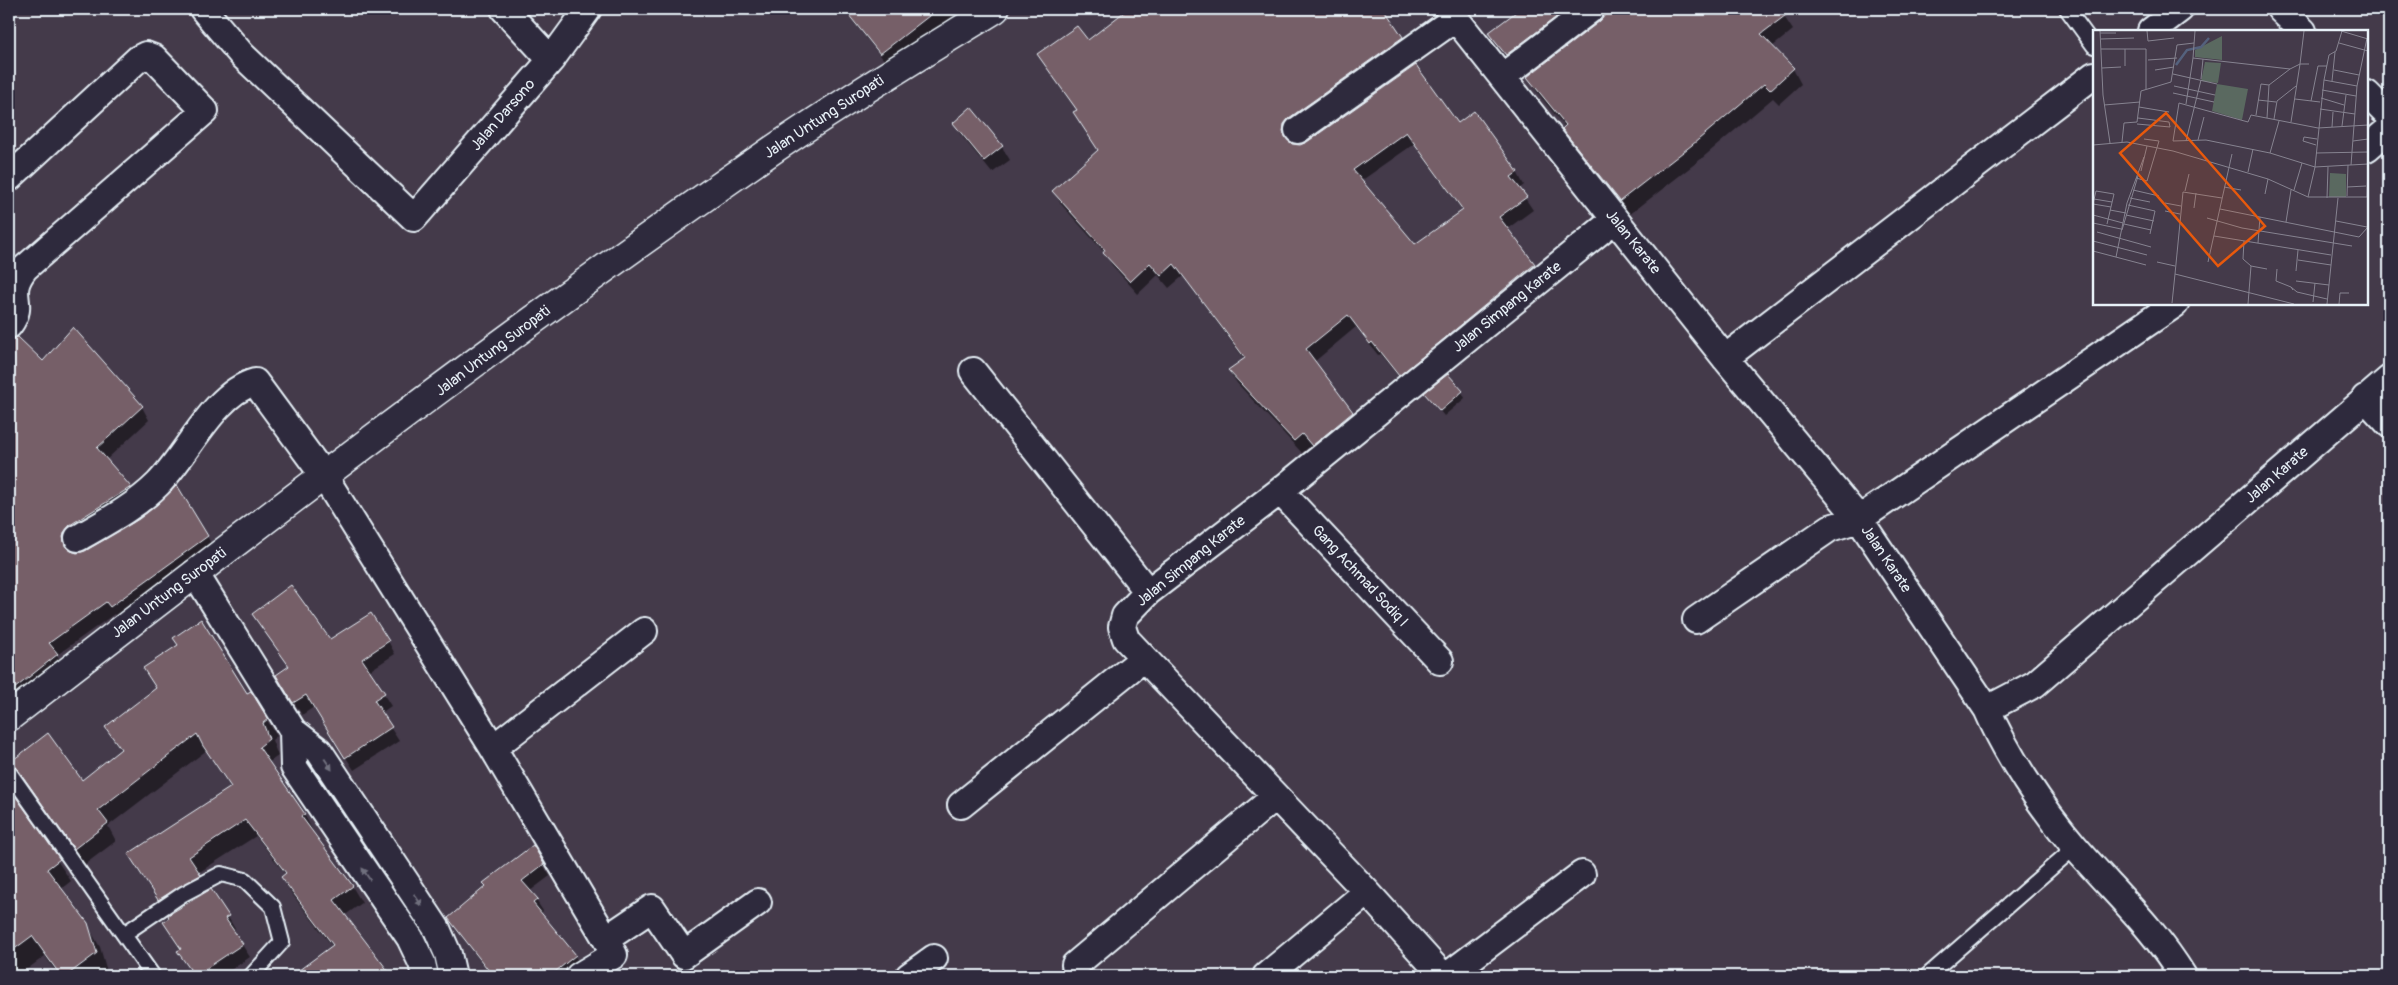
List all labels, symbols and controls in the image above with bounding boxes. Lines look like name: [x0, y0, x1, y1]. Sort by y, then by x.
inset map: [2093, 30, 2368, 305]
street label: Jalan Untung Suropati: [761, 71, 888, 163]
street label: Jalan Darsono: [467, 75, 539, 155]
street label: Jalan Karate: [1601, 206, 1665, 278]
street label: Jalan Simpang Karate: [1449, 257, 1566, 357]
street label: Jalan Untung Suropati: [432, 301, 554, 400]
street label: Jalan Karate: [2242, 442, 2313, 508]
street label: Jalan Simpang Karate: [1133, 511, 1250, 611]
street label: Gang Achmad Sodiq I: [1308, 521, 1412, 631]
street label: Jalan Karate: [1856, 522, 1916, 597]
street label: Jalan Untung Suropati: [108, 543, 230, 642]
one-way arrow: [323, 758, 333, 771]
one-way arrow: [361, 868, 371, 881]
one-way arrow: [413, 893, 423, 907]

